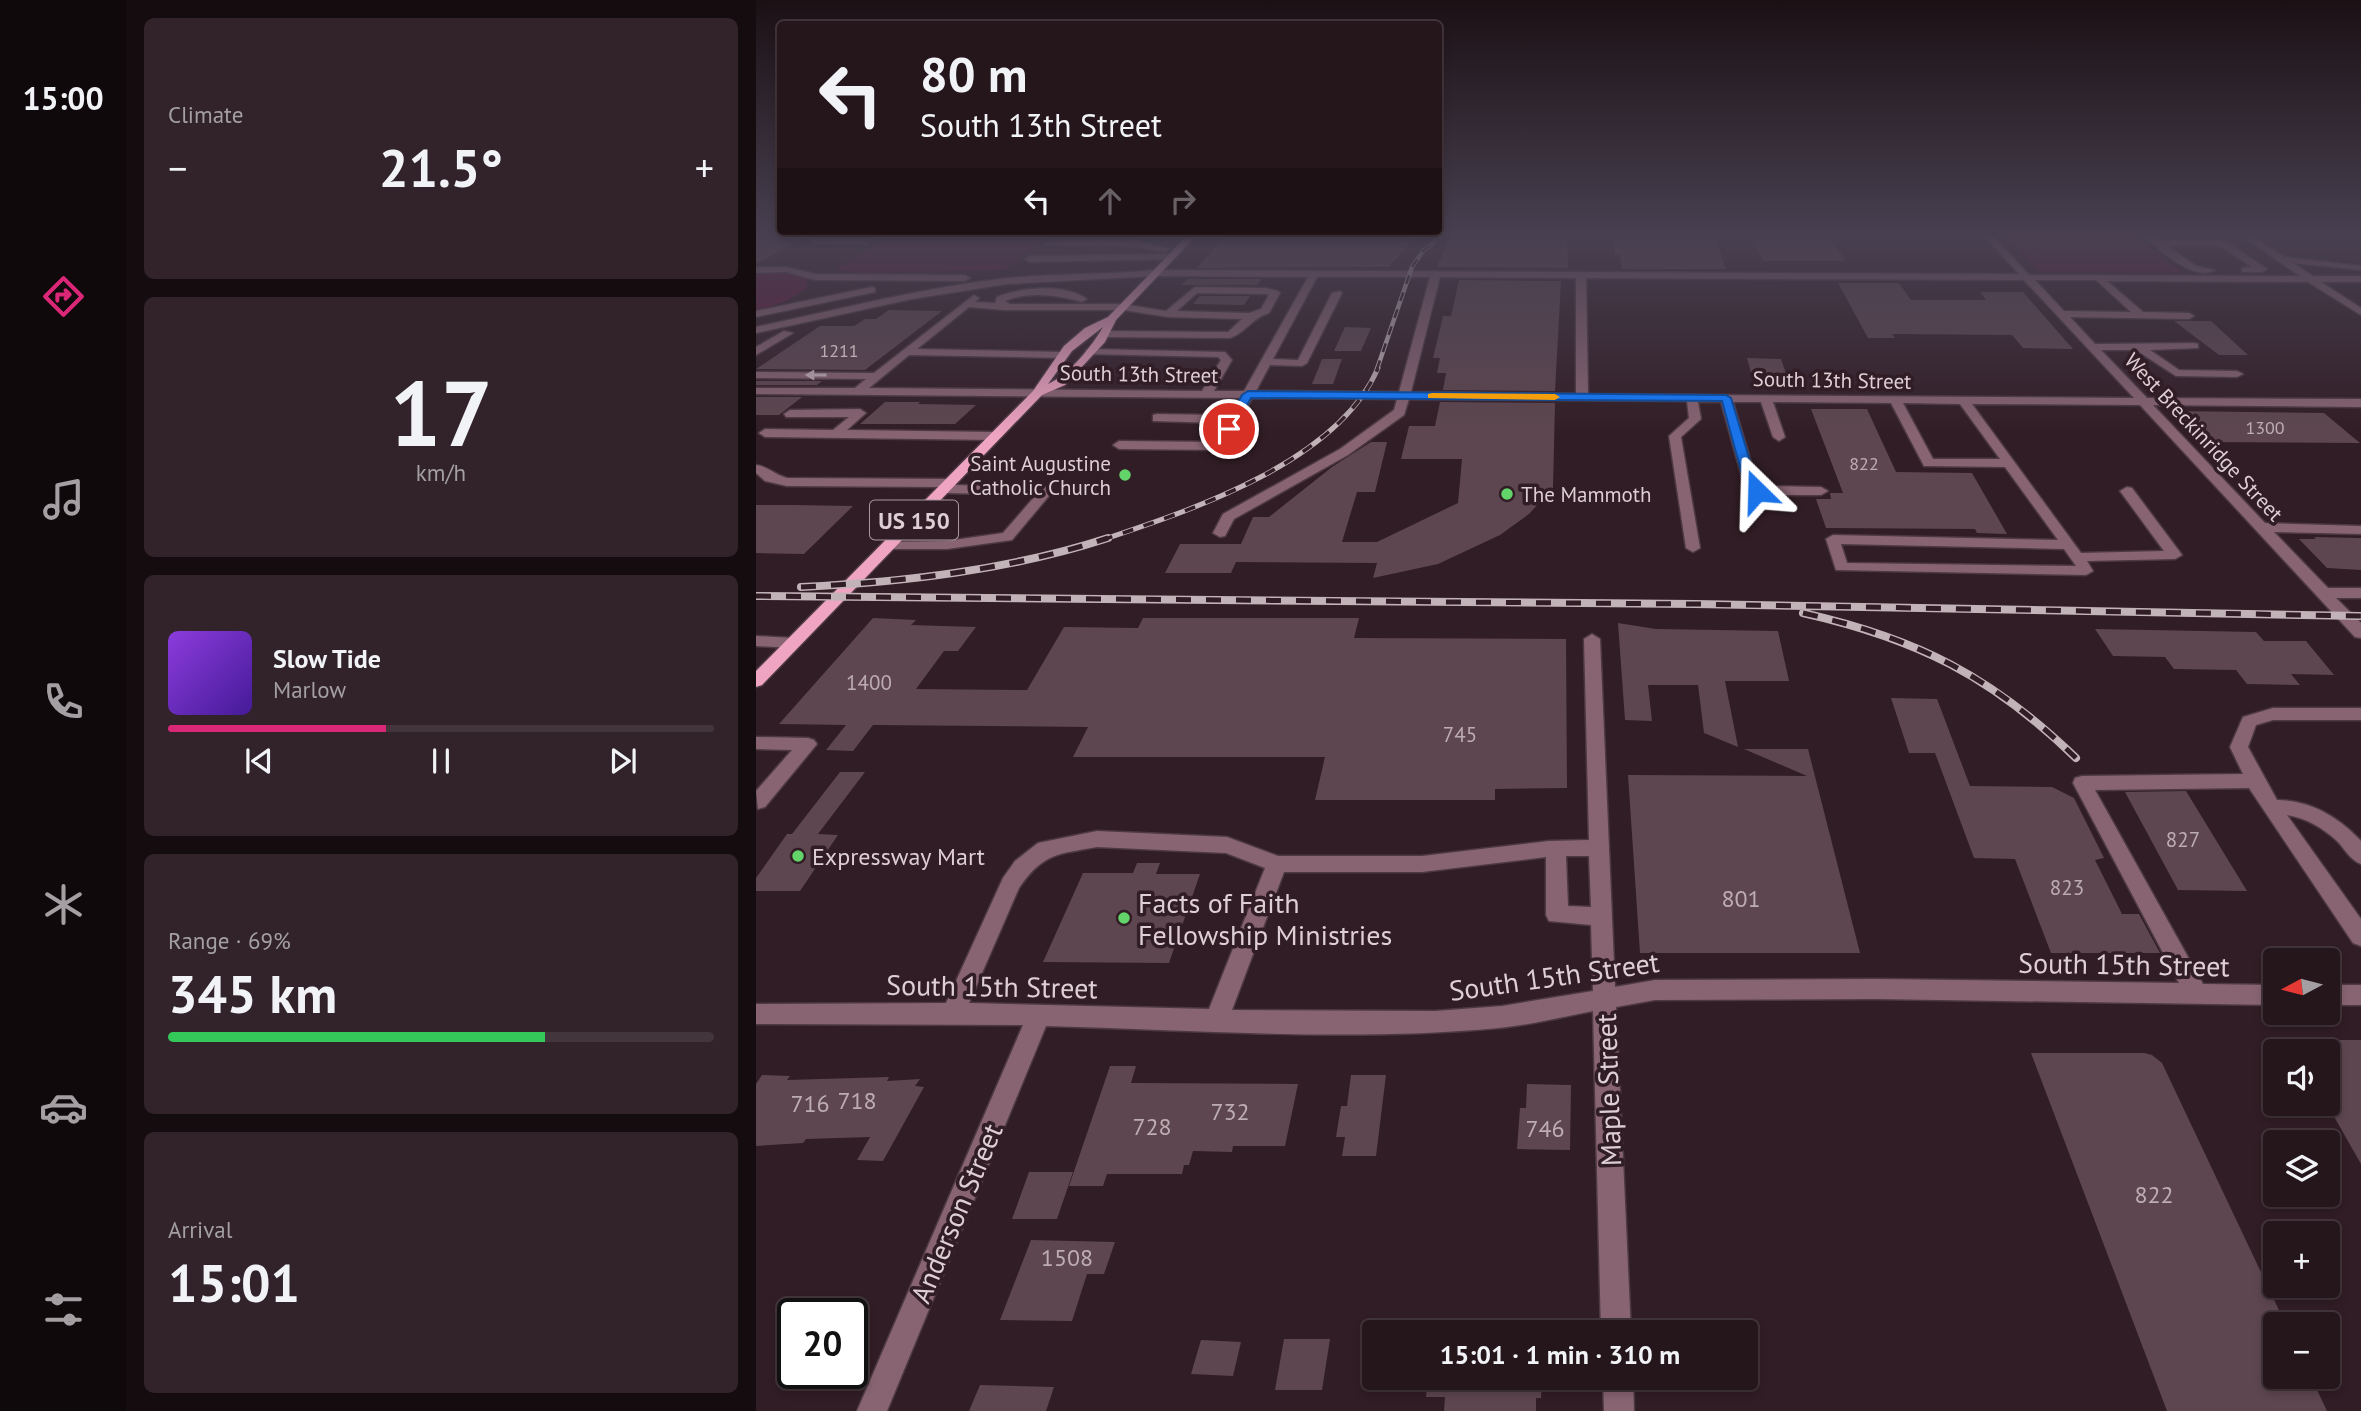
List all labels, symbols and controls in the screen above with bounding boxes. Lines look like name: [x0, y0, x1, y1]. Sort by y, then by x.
text: 80 m: [920, 42, 1027, 106]
icon: left: [805, 49, 896, 140]
text: 15:00: [22, 77, 104, 119]
text: Climate: [168, 100, 243, 129]
text: South 13th Street: [920, 104, 1162, 146]
text: 21.5°: [379, 134, 503, 201]
text: −: [168, 143, 187, 192]
text: +: [695, 143, 714, 192]
icon: left: [1018, 182, 1056, 220]
icon: ahead: [1091, 182, 1129, 220]
icon: right: [1164, 182, 1202, 220]
icon: directions: [39, 272, 88, 321]
house number: 1211: [819, 339, 859, 362]
street label: West Breckinridge Street: [2119, 347, 2289, 527]
text: 17: [389, 353, 493, 471]
street label: South 13th Street: [1059, 359, 1219, 389]
street label: South 13th Street: [1752, 365, 1912, 395]
one-way arrow: [805, 369, 827, 381]
pin: [1199, 399, 1259, 459]
icon: arrive: [1210, 410, 1248, 448]
house number: 1300: [2245, 416, 2285, 439]
place label: Saint Augustine Catholic Church: [970, 450, 1111, 501]
house number: 822: [1849, 452, 1879, 475]
position arrow: [1720, 454, 1794, 528]
text: km/h: [416, 458, 466, 487]
marker: Saint Augustine Catholic Church: [1117, 467, 1133, 483]
icon: music: [39, 475, 88, 524]
place label: The Mammoth: [1521, 481, 1651, 508]
marker: The Mammoth: [1499, 486, 1515, 502]
road number: US 150: [870, 500, 958, 540]
text: Slow Tide: [273, 642, 381, 675]
house number: 1400: [846, 669, 892, 696]
text: Marlow: [273, 675, 346, 704]
icon: phone: [39, 677, 88, 726]
house number: 745: [1443, 721, 1477, 748]
icon: previous: [240, 742, 278, 780]
icon: pause: [422, 742, 460, 780]
icon: next: [604, 742, 642, 780]
house number: 827: [2166, 826, 2200, 853]
place label: Expressway Mart: [812, 841, 985, 872]
marker: Expressway Mart: [790, 848, 806, 864]
house number: 823: [2050, 874, 2084, 901]
icon: climate: [39, 880, 88, 929]
house number: 801: [1721, 883, 1761, 914]
place label: Facts of Faith Fellowship Ministries: [1138, 884, 1392, 953]
marker: Facts of Faith Fellowship Ministries: [1116, 910, 1132, 926]
text: Range · 69%: [168, 926, 291, 955]
street label: South 15th Street: [1447, 943, 1662, 1009]
street label: South 15th Street: [2018, 944, 2231, 984]
north arrow: [2263, 948, 2340, 1026]
map controls: [2263, 948, 2340, 1389]
text: 345 km: [168, 960, 337, 1027]
street label: South 15th Street: [886, 966, 1099, 1006]
street label: Maple Street: [1587, 1013, 1629, 1167]
button: sound: [2263, 1039, 2340, 1116]
icon: car: [39, 1083, 88, 1132]
house number: 718: [837, 1085, 877, 1116]
house number: 716: [790, 1088, 830, 1119]
house number: 732: [1210, 1096, 1250, 1127]
house number: 728: [1132, 1111, 1172, 1142]
house number: 746: [1525, 1113, 1565, 1144]
street label: Anderson Street: [902, 1117, 1011, 1308]
button: layers: [2263, 1130, 2340, 1207]
house number: 822: [2134, 1179, 2174, 1210]
text: Arrival: [168, 1215, 232, 1244]
button: +: [2263, 1221, 2340, 1298]
house number: 1508: [1041, 1242, 1093, 1273]
text: 15:01: [168, 1249, 300, 1316]
icon: filters: [39, 1285, 88, 1334]
speed limit sign: 20: [777, 1298, 868, 1389]
button: −: [2263, 1312, 2340, 1389]
text: 15:01 · 1 min · 310 m: [1440, 1338, 1680, 1371]

